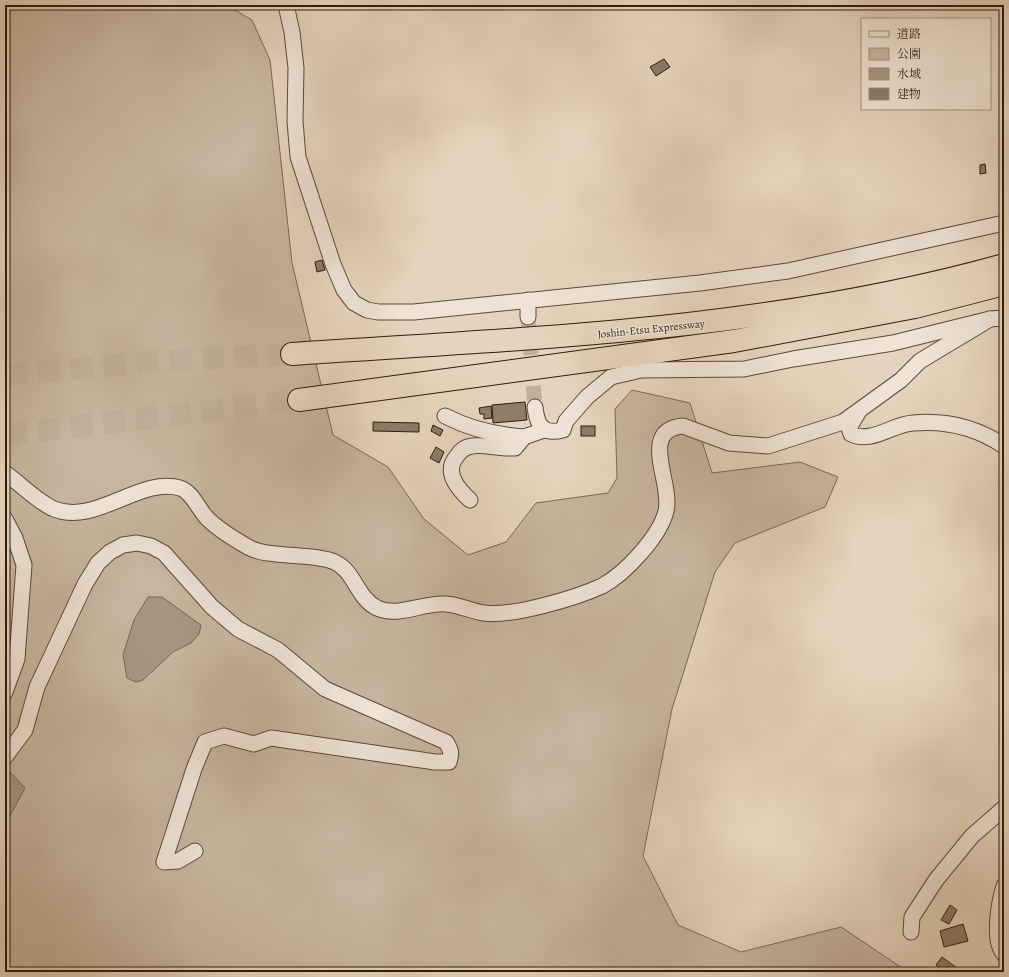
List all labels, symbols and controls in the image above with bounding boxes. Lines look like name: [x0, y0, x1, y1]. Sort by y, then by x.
legend: [861, 18, 991, 110]
text: 道路: [897, 26, 921, 42]
text: 公園: [897, 46, 921, 62]
text: 水域: [897, 66, 921, 82]
text: 建物: [897, 86, 921, 102]
street label: Joshin-Etsu Expressway: [597, 316, 705, 342]

